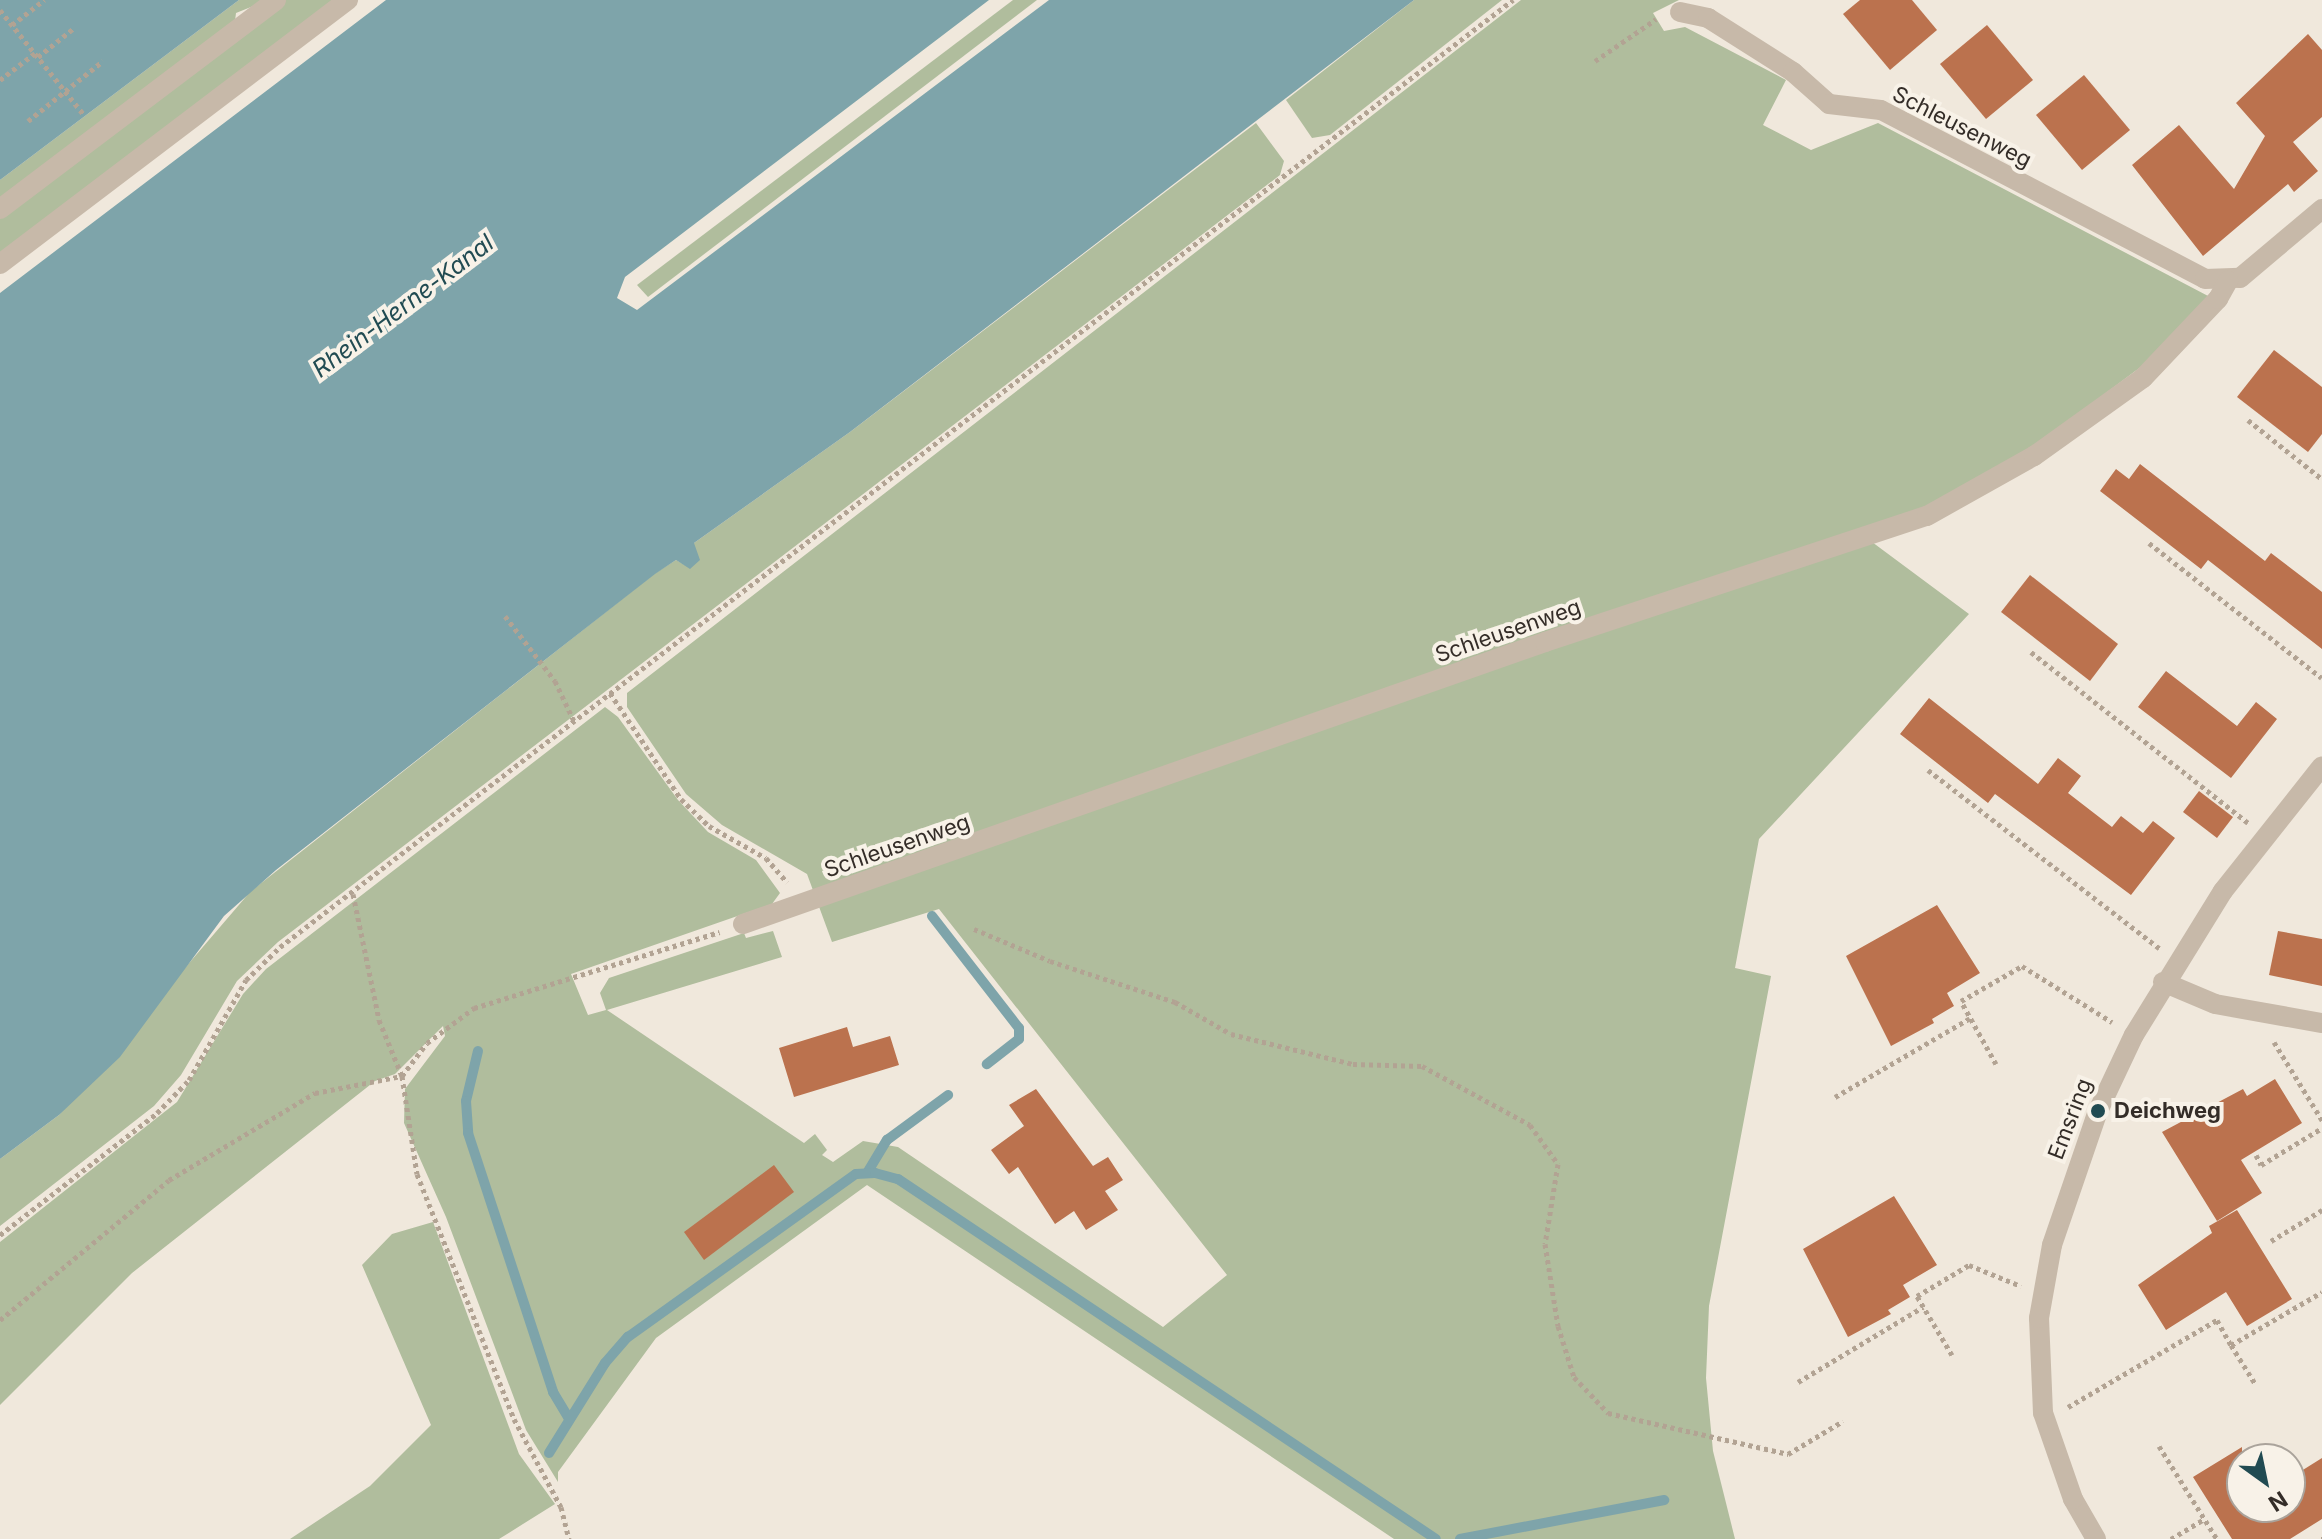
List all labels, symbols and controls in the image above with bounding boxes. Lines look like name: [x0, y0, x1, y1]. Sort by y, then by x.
street label: Schleusenweg: [1888, 81, 2036, 173]
water label: Rhein-Herne-Kanal: [307, 229, 499, 383]
street label: Schleusenweg: [1432, 594, 1584, 668]
street label: Schleusenweg: [821, 809, 973, 883]
street label: Emsring: [2043, 1075, 2097, 1163]
place label: Deichweg: [2114, 1098, 2221, 1124]
marker: Deichweg: [2089, 1102, 2107, 1120]
north arrow: [2226, 1443, 2306, 1523]
text: N: [2264, 1486, 2292, 1517]

